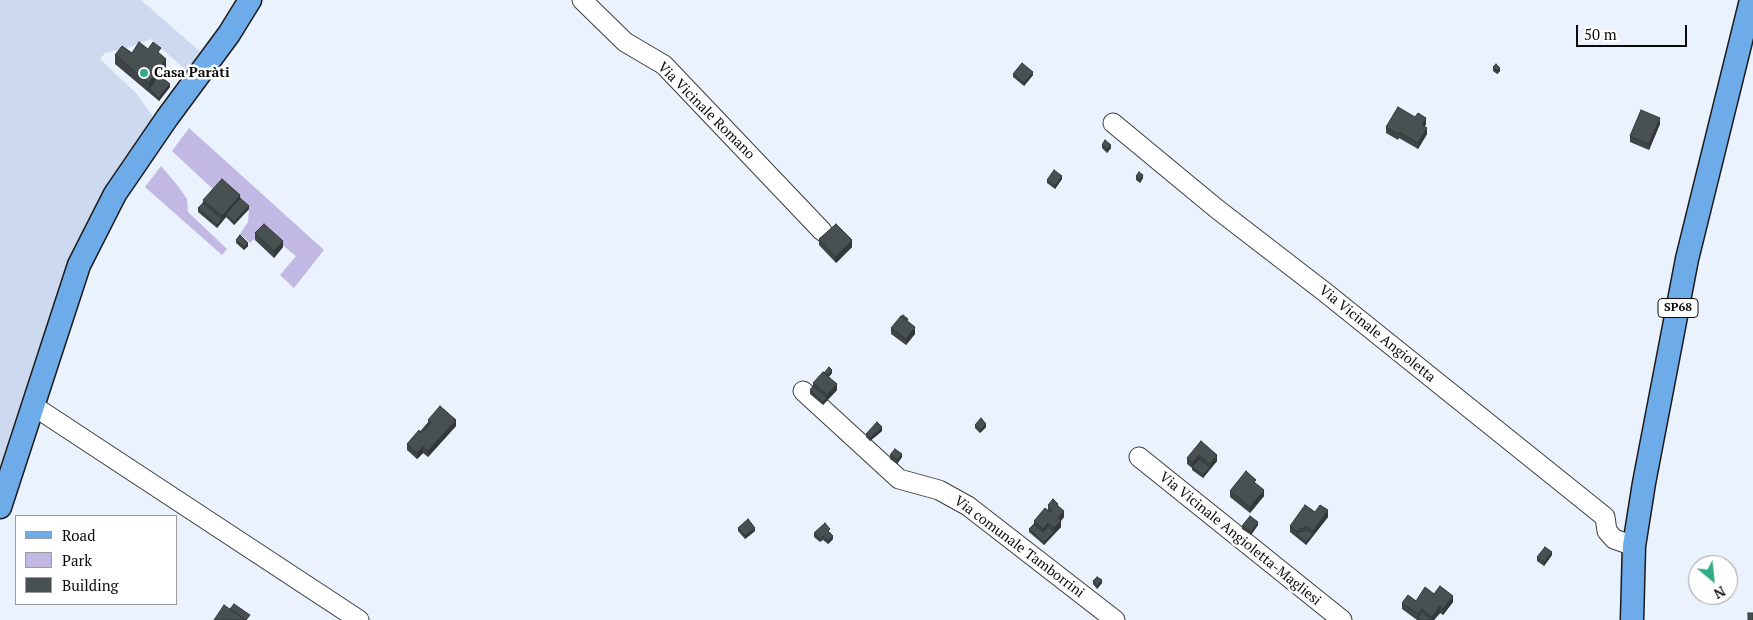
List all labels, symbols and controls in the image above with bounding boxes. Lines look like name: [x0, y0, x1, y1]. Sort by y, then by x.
scale bar: [1578, 15, 1689, 47]
text: 50 m: [1584, 24, 1617, 44]
street label: Via Vicinale Romano: [654, 59, 758, 163]
place label: Casa Paràti: [154, 65, 230, 81]
marker: Casa Paràti: [138, 67, 150, 79]
street label: Via Vicinale Angioletta: [1315, 282, 1439, 386]
road number: SP68: [1658, 298, 1698, 318]
street label: Via Vicinale Angioletta-Magliesi: [1156, 469, 1324, 609]
street label: Via comunale Tamborrini: [951, 493, 1087, 601]
legend: [15, 515, 178, 605]
text: Road: [62, 525, 95, 545]
text: Park: [62, 550, 92, 570]
north arrow: [1688, 555, 1738, 605]
text: Building: [62, 575, 119, 595]
text: N: [1711, 582, 1729, 604]

